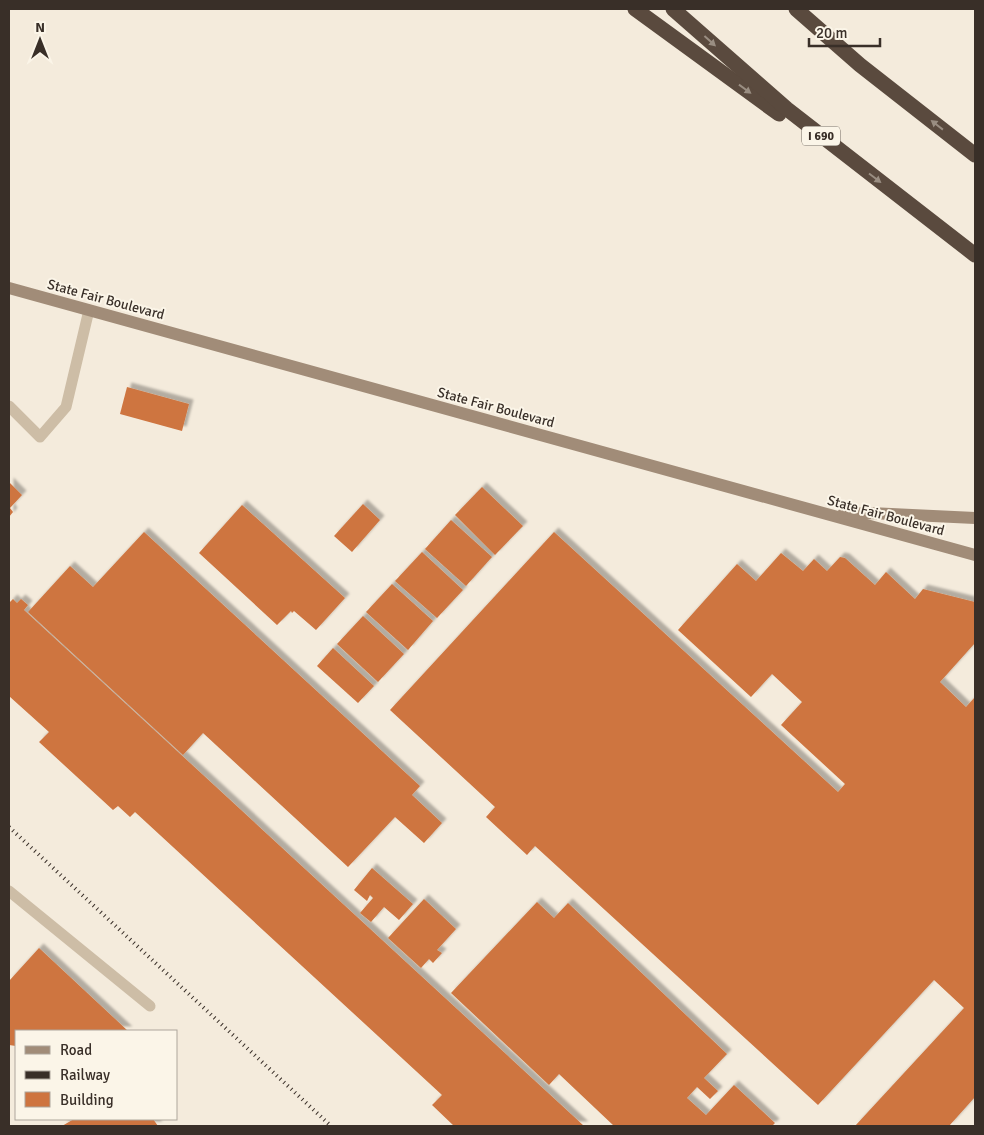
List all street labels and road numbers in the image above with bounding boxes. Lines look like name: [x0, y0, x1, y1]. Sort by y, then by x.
road number: I 690: [802, 126, 840, 146]
street label: State Fair Boulevard: [45, 276, 166, 323]
street label: State Fair Boulevard: [435, 384, 556, 431]
street label: State Fair Boulevard: [825, 492, 946, 539]

